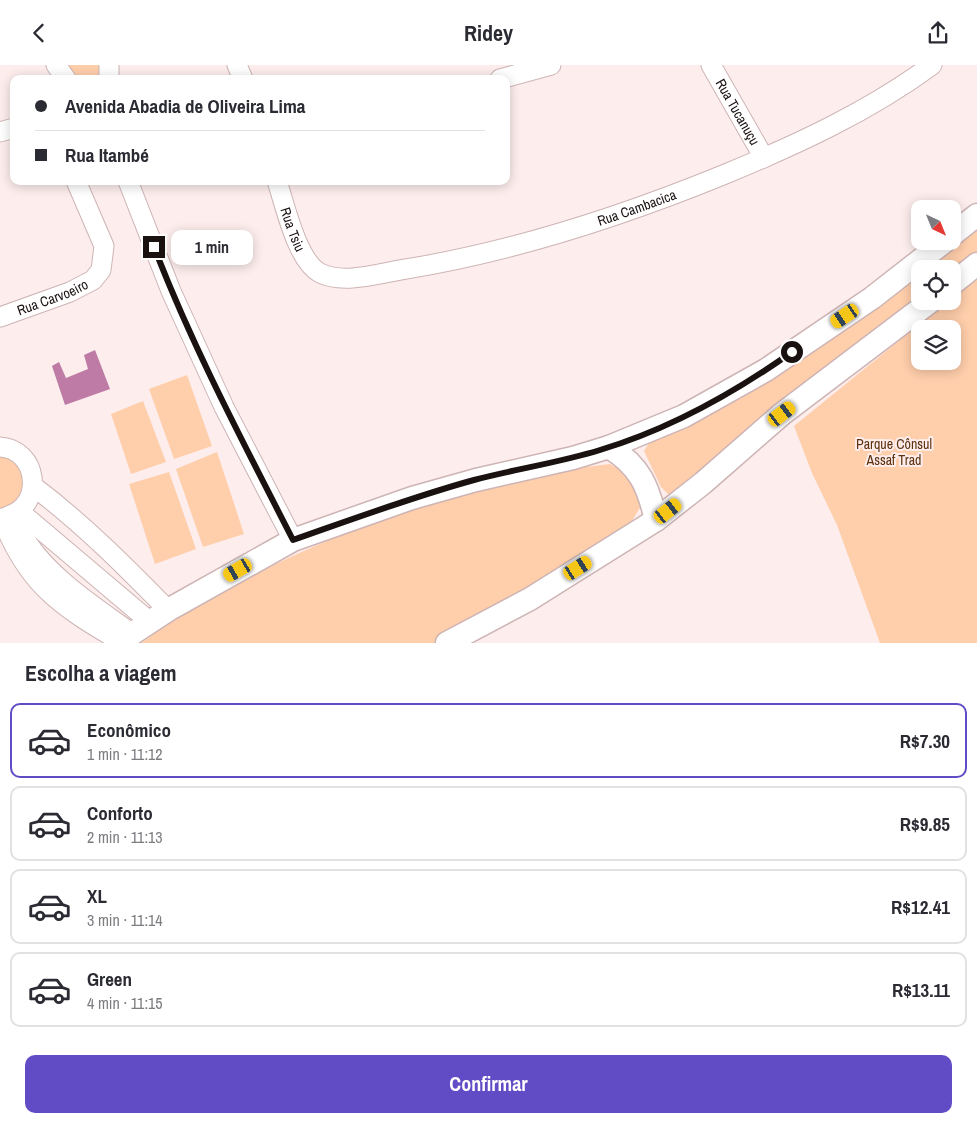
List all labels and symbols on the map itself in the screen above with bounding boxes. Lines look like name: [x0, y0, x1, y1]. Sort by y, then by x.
street label: Rua Tucanuçu: [712, 75, 764, 148]
street label: Rua Cambacica: [595, 185, 679, 230]
north arrow: [911, 200, 961, 250]
street label: Rua Tsiu: [276, 205, 309, 255]
callout: 1 min: [172, 229, 254, 265]
route end: [143, 236, 165, 258]
street label: Rua Carvoeiro: [15, 275, 91, 319]
car: [828, 301, 861, 331]
route start: [781, 341, 803, 363]
car: [765, 399, 798, 429]
park label: Parque Cônsul Assaf Trad: [856, 435, 932, 469]
car: [651, 496, 684, 526]
car: [561, 554, 594, 582]
car: [221, 556, 254, 584]

